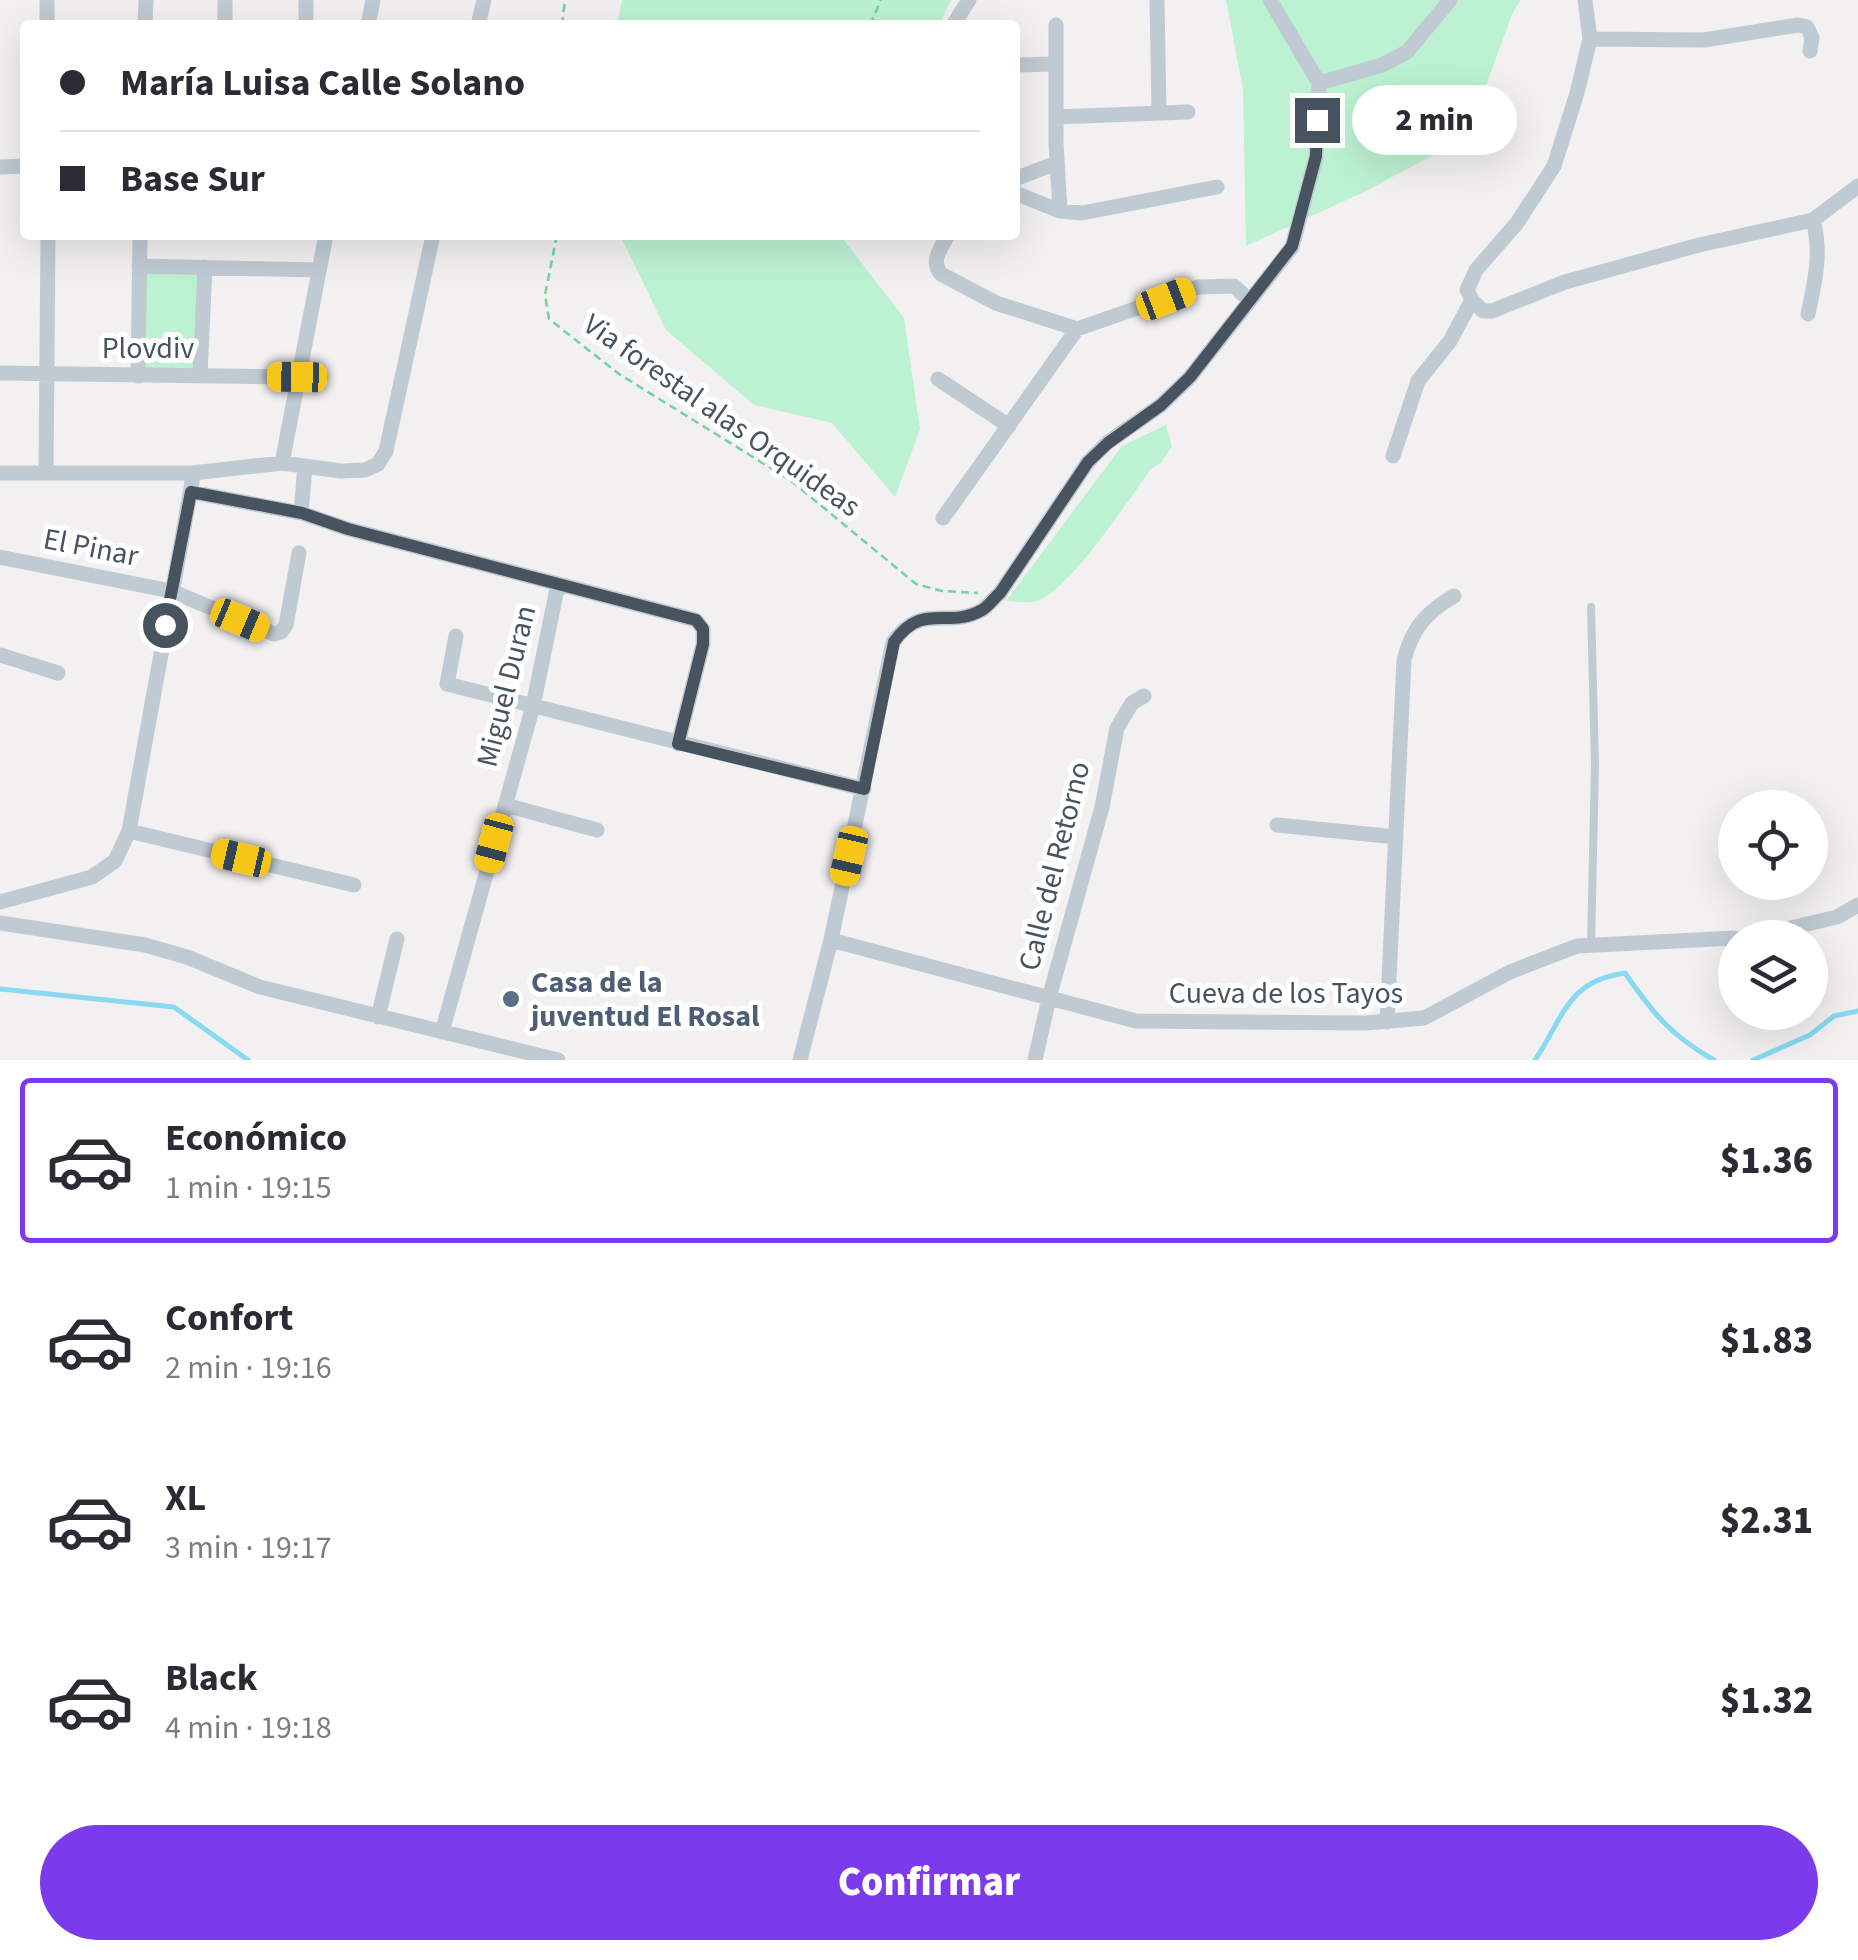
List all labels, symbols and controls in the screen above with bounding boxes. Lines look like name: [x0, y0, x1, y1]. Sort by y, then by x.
text: María Luisa Calle Solano: [120, 56, 525, 110]
callout: 2 min: [1352, 85, 1517, 155]
text: 2 min: [1395, 97, 1474, 143]
route end: [1295, 98, 1340, 143]
text: Base Sur: [120, 152, 265, 206]
car: [1133, 274, 1199, 324]
street label: Via forestal alas Orquideas: [574, 303, 869, 528]
street label: Plovdiv: [102, 327, 194, 370]
car: [267, 361, 327, 393]
street label: El Pinar: [40, 517, 143, 578]
car: [207, 594, 273, 646]
street label: Miguel Duran: [466, 601, 547, 771]
route start: [143, 603, 188, 648]
street label: Calle del Retorno: [1008, 757, 1101, 975]
map controls: [1718, 790, 1828, 1030]
button: locate: [1718, 790, 1828, 900]
car: [472, 810, 516, 876]
car: [828, 823, 870, 889]
car: [208, 837, 274, 879]
button: layers: [1718, 920, 1828, 1030]
place label: Casa de la juventud El Rosal: [529, 961, 760, 1038]
street label: Cueva de los Tayos: [1169, 972, 1403, 1015]
marker: Casa de la juventud El Rosal: [500, 988, 522, 1010]
text: Económico: [165, 1111, 347, 1165]
icon: car: [45, 1116, 135, 1206]
text: $1.36: [1720, 1134, 1813, 1188]
text: 1 min · 19:15: [165, 1165, 332, 1211]
text: Confort: [165, 1291, 293, 1345]
icon: car: [45, 1296, 135, 1386]
text: $1.83: [1720, 1314, 1813, 1368]
text: 2 min · 19:16: [165, 1345, 332, 1391]
text: XL: [165, 1471, 206, 1525]
icon: car: [45, 1476, 135, 1566]
text: $2.31: [1720, 1494, 1813, 1548]
text: 3 min · 19:17: [165, 1525, 332, 1571]
text: Black: [165, 1651, 258, 1705]
icon: car: [45, 1656, 135, 1746]
text: $1.32: [1720, 1674, 1813, 1728]
text: 4 min · 19:18: [165, 1705, 332, 1751]
button: Confirmar: [40, 1825, 1818, 1940]

